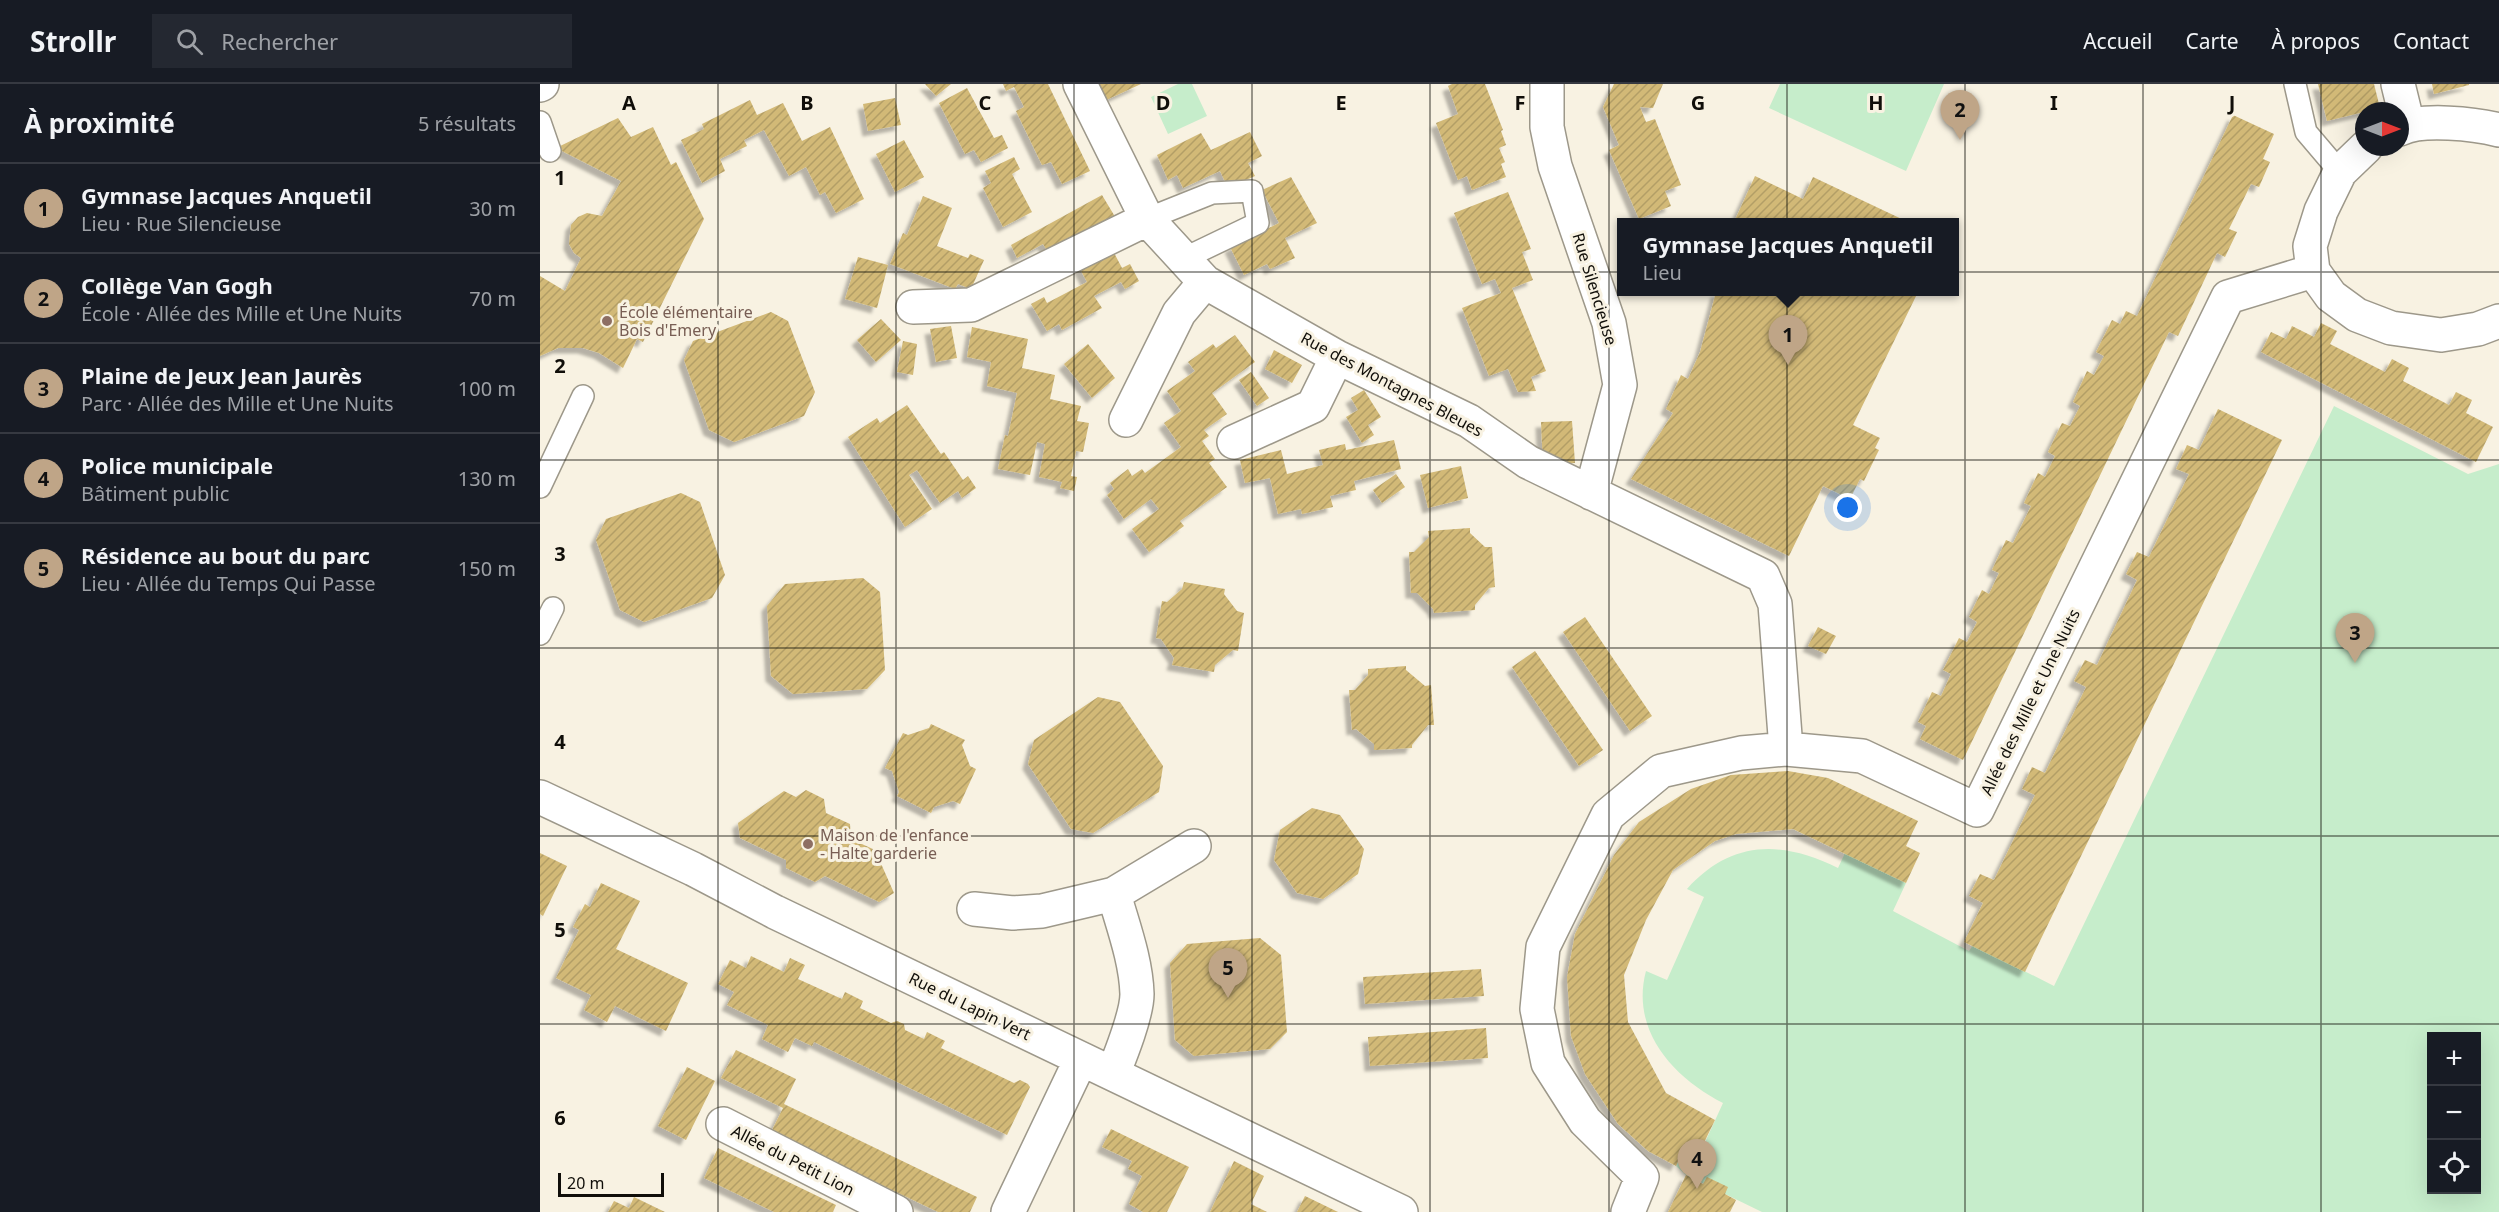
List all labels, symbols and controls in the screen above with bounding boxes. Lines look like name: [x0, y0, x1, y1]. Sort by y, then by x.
search box: [152, 14, 572, 68]
text: Strollr: [30, 22, 116, 60]
icon: search: [173, 25, 206, 58]
text: Rechercher: [221, 26, 338, 56]
text: Accueil: [2083, 27, 2152, 55]
text: Carte: [2185, 27, 2239, 55]
text: À propos: [2272, 27, 2360, 55]
text: Contact: [2393, 27, 2469, 55]
text: A: [622, 89, 636, 116]
text: B: [800, 89, 814, 116]
text: C: [979, 89, 992, 116]
text: D: [1156, 89, 1170, 116]
text: E: [1335, 89, 1347, 116]
text: F: [1515, 89, 1525, 116]
text: G: [1691, 89, 1705, 116]
text: H: [1868, 89, 1884, 116]
text: I: [2050, 89, 2058, 116]
text: J: [2227, 89, 2235, 116]
pin: 2: [1940, 91, 1980, 140]
north arrow: [2355, 102, 2409, 156]
text: À proximité: [24, 105, 175, 141]
text: 5 résultats: [418, 110, 516, 137]
text: 1: [554, 164, 566, 191]
text: Gymnase Jacques Anquetil: [81, 180, 372, 210]
text: 1: [38, 195, 49, 222]
text: 30 m: [469, 195, 516, 222]
text: Lieu · Rue Silencieuse: [81, 210, 282, 237]
popup: [1617, 218, 1959, 296]
text: Gymnase Jacques Anquetil: [1643, 229, 1933, 259]
street label: Rue Silencieuse: [1567, 230, 1623, 348]
text: Lieu: [1643, 259, 1682, 286]
text: Collège Van Gogh: [81, 270, 273, 300]
text: 2: [38, 285, 49, 312]
text: 70 m: [469, 285, 516, 312]
text: École · Allée des Mille et Une Nuits: [81, 300, 402, 327]
place label: École élémentaire Bois d'Emery: [619, 301, 753, 341]
marker: École élémentaire Bois d'Emery: [600, 314, 614, 328]
pin: 1: [1768, 316, 1808, 365]
street label: Rue des Montagnes Bleues: [1297, 327, 1487, 441]
text: 2: [554, 352, 566, 379]
text: Plaine de Jeux Jean Jaurès: [81, 360, 362, 390]
text: 3: [38, 375, 49, 402]
text: 100 m: [458, 375, 516, 402]
text: Parc · Allée des Mille et Une Nuits: [81, 390, 394, 417]
text: Police municipale: [81, 450, 273, 480]
text: 4: [38, 465, 49, 492]
text: 130 m: [458, 465, 516, 492]
text: Bâtiment public: [81, 480, 229, 507]
your location: [1833, 493, 1862, 522]
text: Résidence au bout du parc: [81, 540, 370, 570]
text: 3: [554, 540, 566, 567]
text: 5: [38, 555, 49, 582]
text: 150 m: [458, 555, 516, 582]
text: Lieu · Allée du Temps Qui Passe: [81, 570, 376, 597]
street label: Allée des Mille et Une Nuits: [1975, 605, 2085, 799]
pin: 3: [2336, 614, 2374, 663]
text: 4: [554, 728, 566, 755]
place label: Maison de l'enfance - Halte garderie: [820, 824, 969, 864]
marker: Maison de l'enfance - Halte garderie: [801, 837, 815, 851]
text: 5: [554, 916, 566, 943]
pin: 5: [1208, 948, 1248, 998]
street label: Rue du Lapin Vert: [905, 967, 1035, 1045]
map controls: [2427, 1032, 2481, 1194]
button: +: [2427, 1032, 2481, 1086]
button: −: [2427, 1086, 2481, 1140]
text: 6: [554, 1104, 566, 1131]
street label: Allée du Petit Lion: [728, 1120, 858, 1200]
pin: 4: [1678, 1140, 1716, 1189]
button: locate: [2427, 1140, 2481, 1194]
scale bar: [558, 1170, 664, 1198]
text: 20 m: [567, 1172, 604, 1194]

